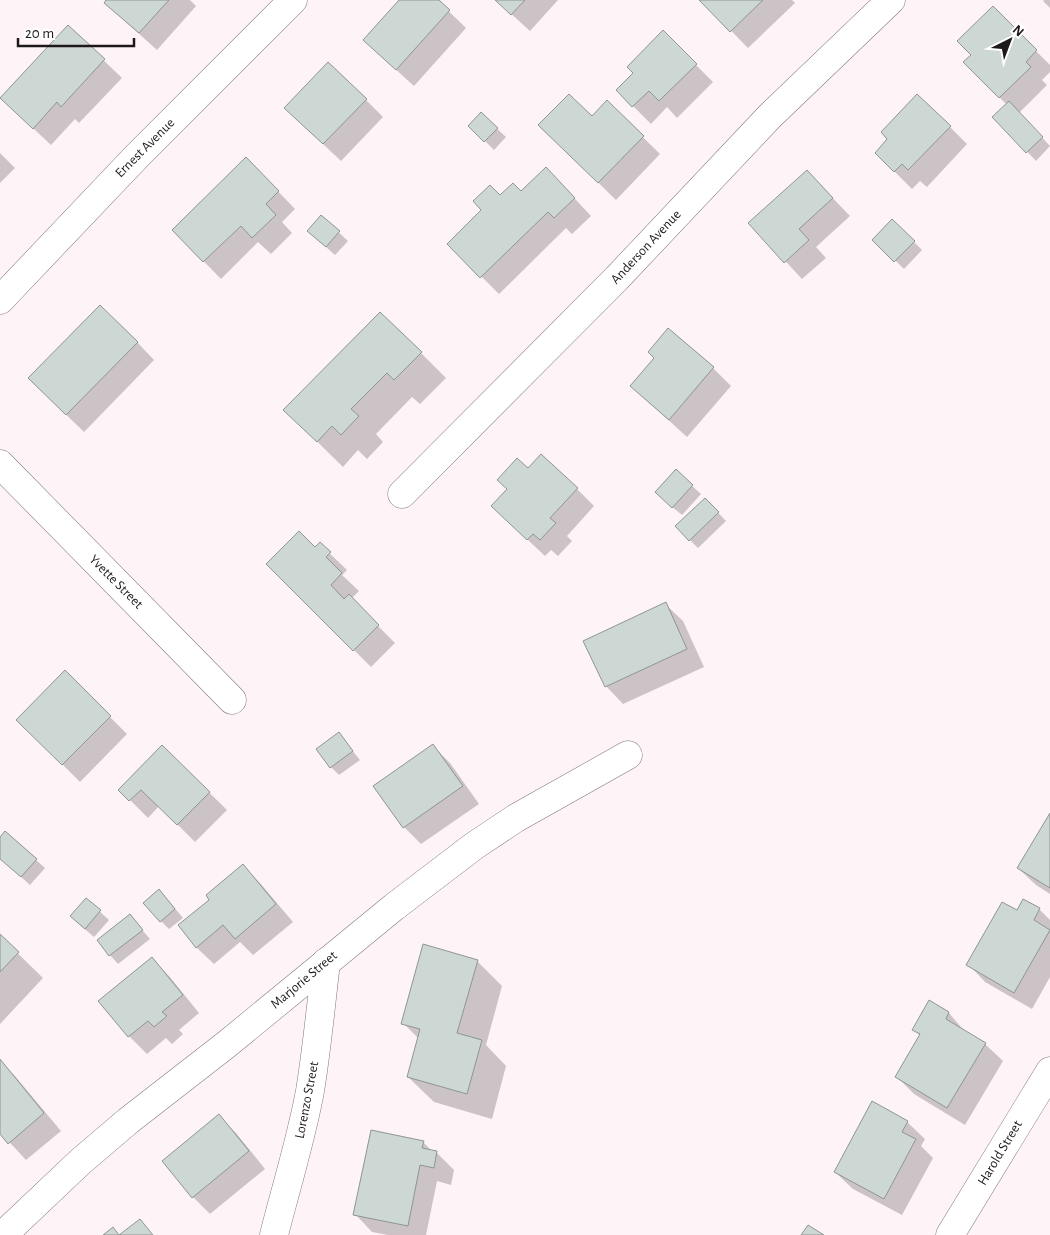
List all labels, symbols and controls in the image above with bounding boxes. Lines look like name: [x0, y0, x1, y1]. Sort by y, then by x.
scale bar: [18, 15, 134, 47]
north arrow: [985, 15, 1035, 65]
text: N: [1010, 23, 1026, 40]
text: 20 m: [25, 26, 54, 41]
street label: Ernest Avenue: [113, 116, 177, 180]
street label: Anderson Avenue: [608, 207, 684, 287]
street label: Yvette Street: [86, 552, 146, 612]
street label: Marjorie Street: [268, 948, 340, 1012]
street label: Lorenzo Street: [293, 1060, 321, 1140]
street label: Harold Street: [975, 1118, 1025, 1188]

